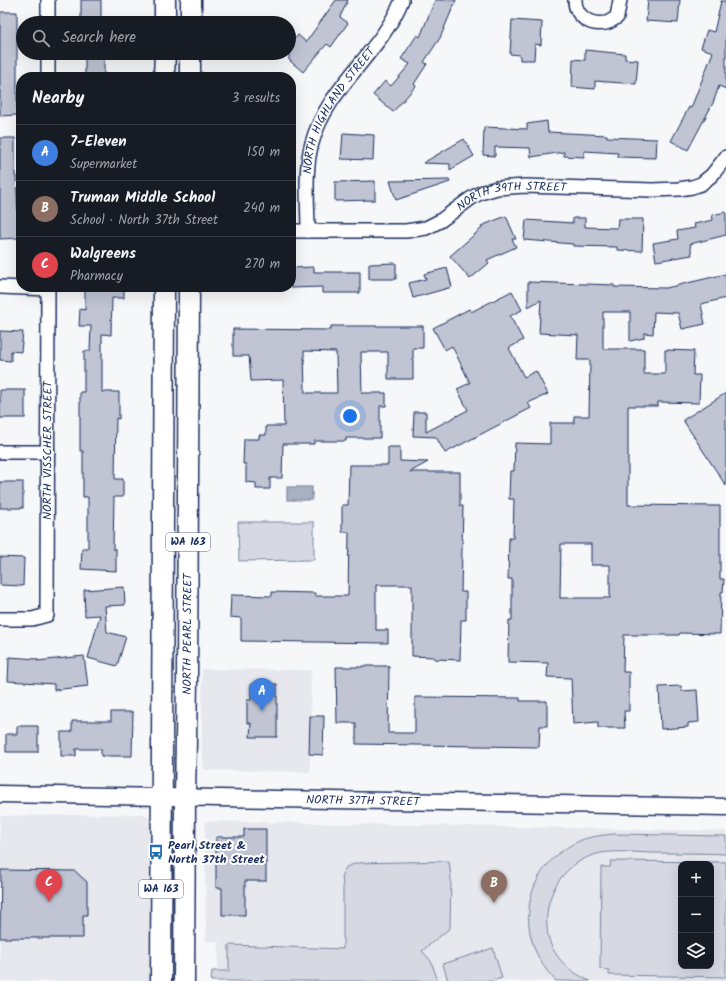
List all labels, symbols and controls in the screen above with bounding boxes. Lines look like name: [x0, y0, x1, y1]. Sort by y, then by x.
search box: [16, 16, 296, 60]
text: Search here: [62, 26, 136, 50]
icon: search: [30, 27, 52, 49]
street label: NORTH HIGHLAND STREET: [298, 42, 381, 175]
text: Nearby: [32, 85, 84, 112]
text: 3 results: [232, 88, 280, 109]
text: 7-Eleven: [70, 130, 127, 154]
text: A: [41, 142, 49, 163]
text: 150 m: [247, 142, 280, 163]
text: Supermarket: [70, 154, 137, 175]
street label: NORTH 39TH STREET: [452, 176, 568, 216]
text: Truman Middle School: [70, 186, 215, 210]
text: B: [41, 198, 49, 219]
text: 240 m: [243, 198, 280, 219]
text: School · North 37th Street: [70, 210, 218, 231]
text: Walgreens: [70, 242, 136, 266]
text: C: [41, 254, 49, 275]
text: 270 m: [244, 254, 280, 275]
text: Pharmacy: [70, 266, 123, 287]
street label: NORTH VISSCHER STREET: [38, 379, 57, 520]
your location: [340, 406, 360, 426]
road number: WA 163: [166, 533, 210, 551]
street label: NORTH PEARL STREET: [177, 572, 197, 695]
pin: A: [249, 678, 275, 711]
street label: NORTH 37TH STREET: [306, 790, 422, 811]
place label: Pearl Street & North 37th Street: [168, 836, 265, 869]
bus stop icon: Pearl Street & North 37th Street: [147, 843, 165, 861]
map controls: [678, 861, 714, 969]
button: +: [678, 861, 714, 897]
pin: C: [36, 869, 62, 902]
pin: B: [481, 870, 507, 903]
road number: WA 163: [139, 880, 183, 898]
button: −: [678, 897, 714, 933]
button: layers: [678, 933, 714, 969]

